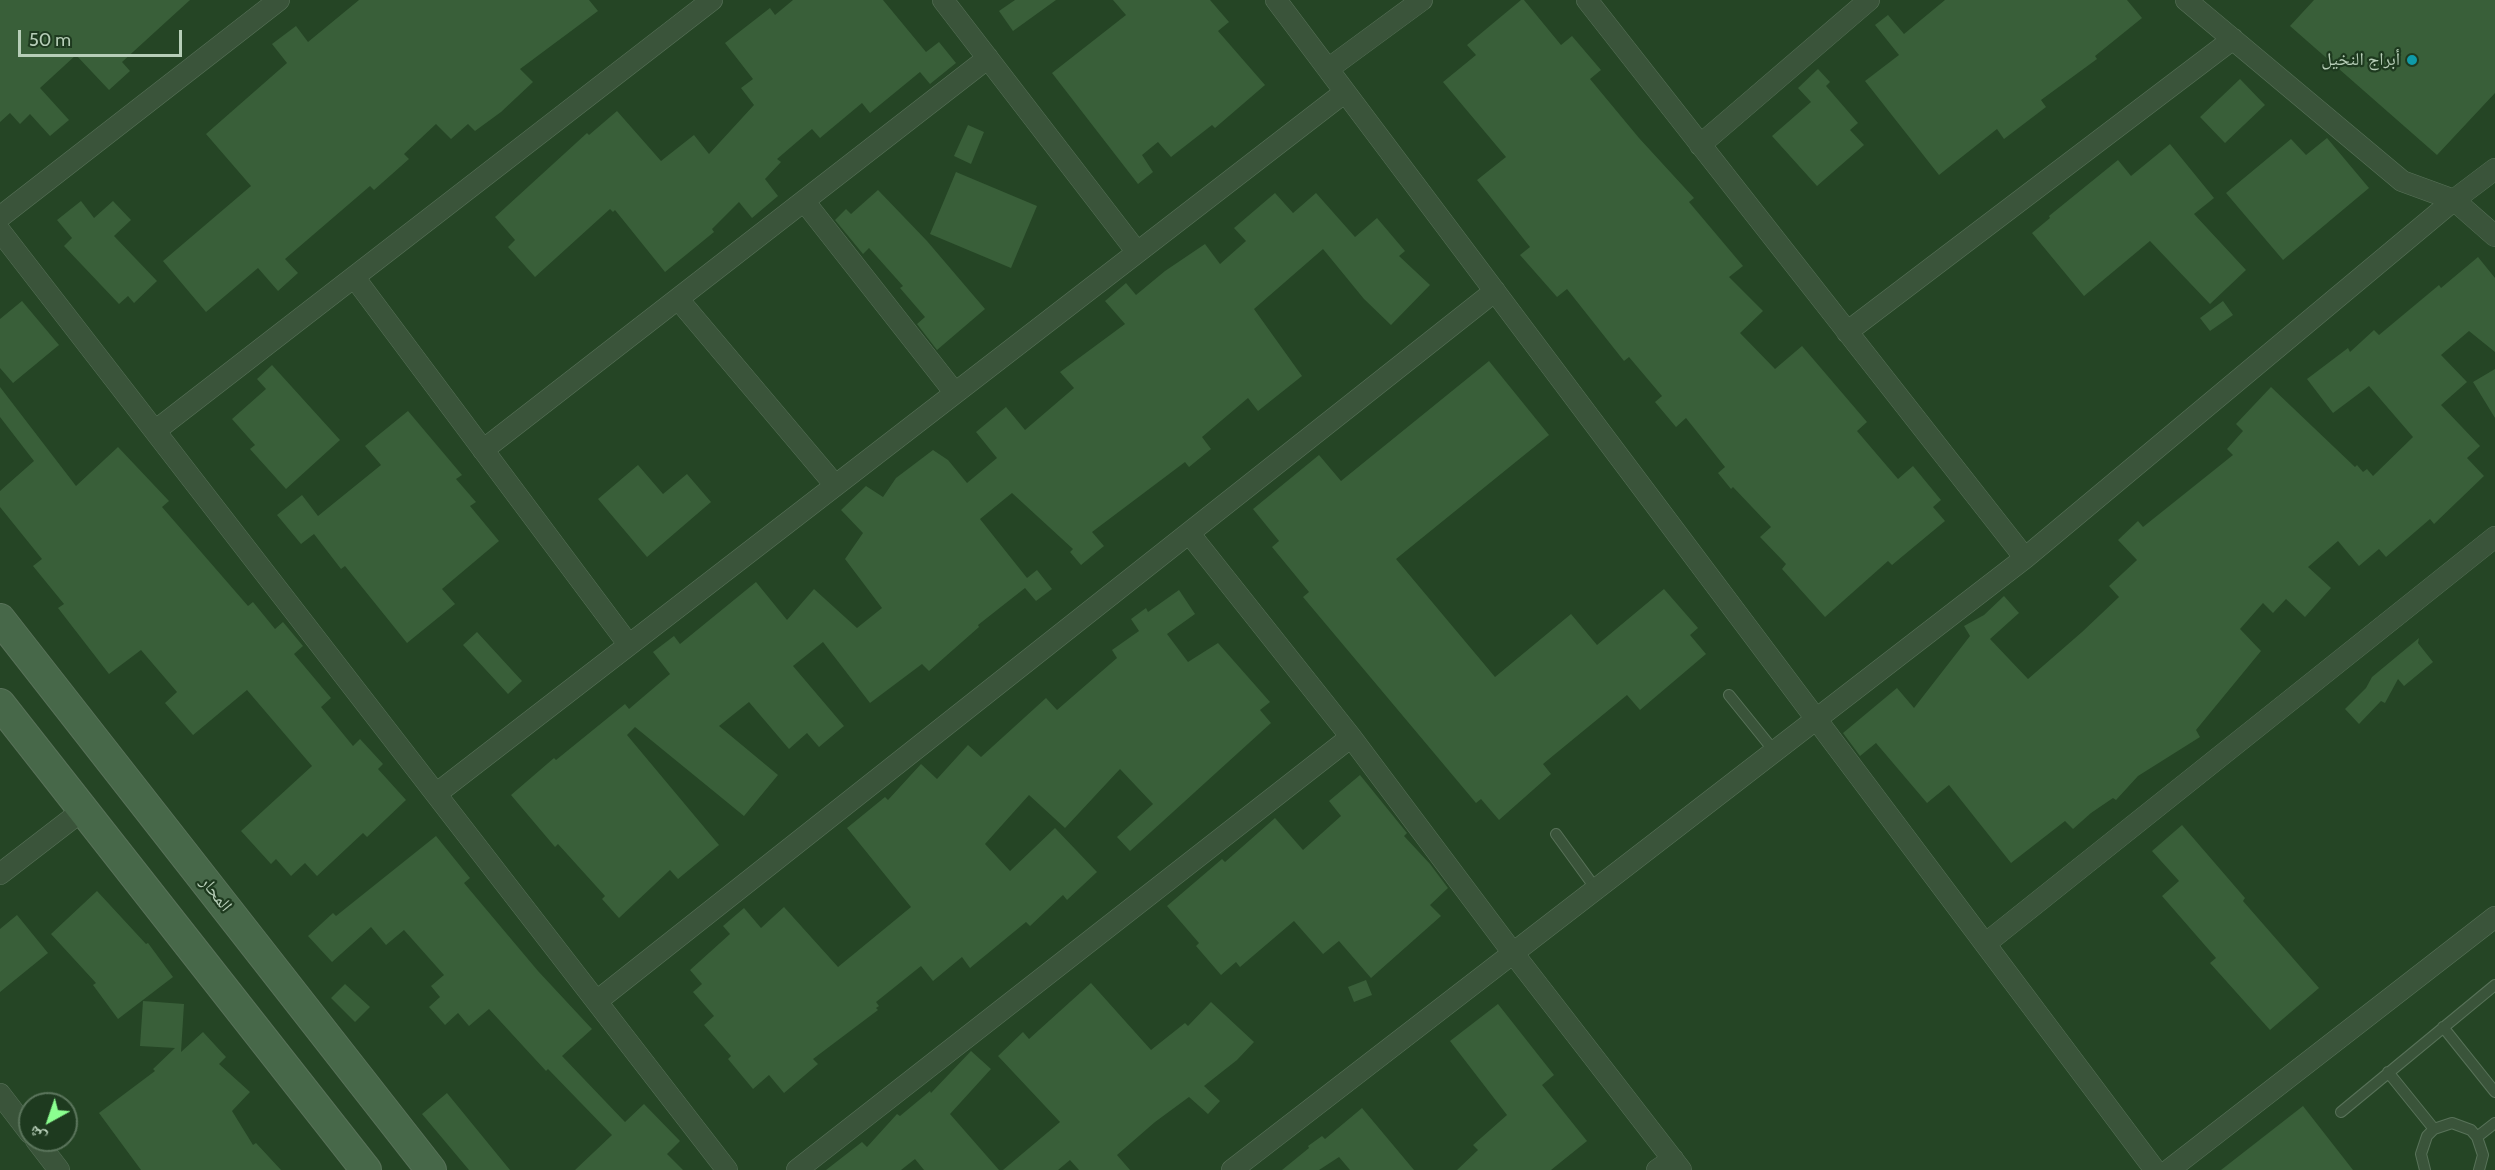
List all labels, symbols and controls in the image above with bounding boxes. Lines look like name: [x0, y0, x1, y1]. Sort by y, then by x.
scale bar: [21, 18, 184, 56]
text: 50 m: [29, 29, 71, 51]
place label: أبراج النخيل: [2321, 49, 2400, 71]
marker: أبراج النخيل: [2405, 53, 2419, 67]
street label: المحار: [195, 872, 237, 916]
north arrow: [18, 1092, 78, 1152]
text: ش: [25, 1122, 50, 1147]

